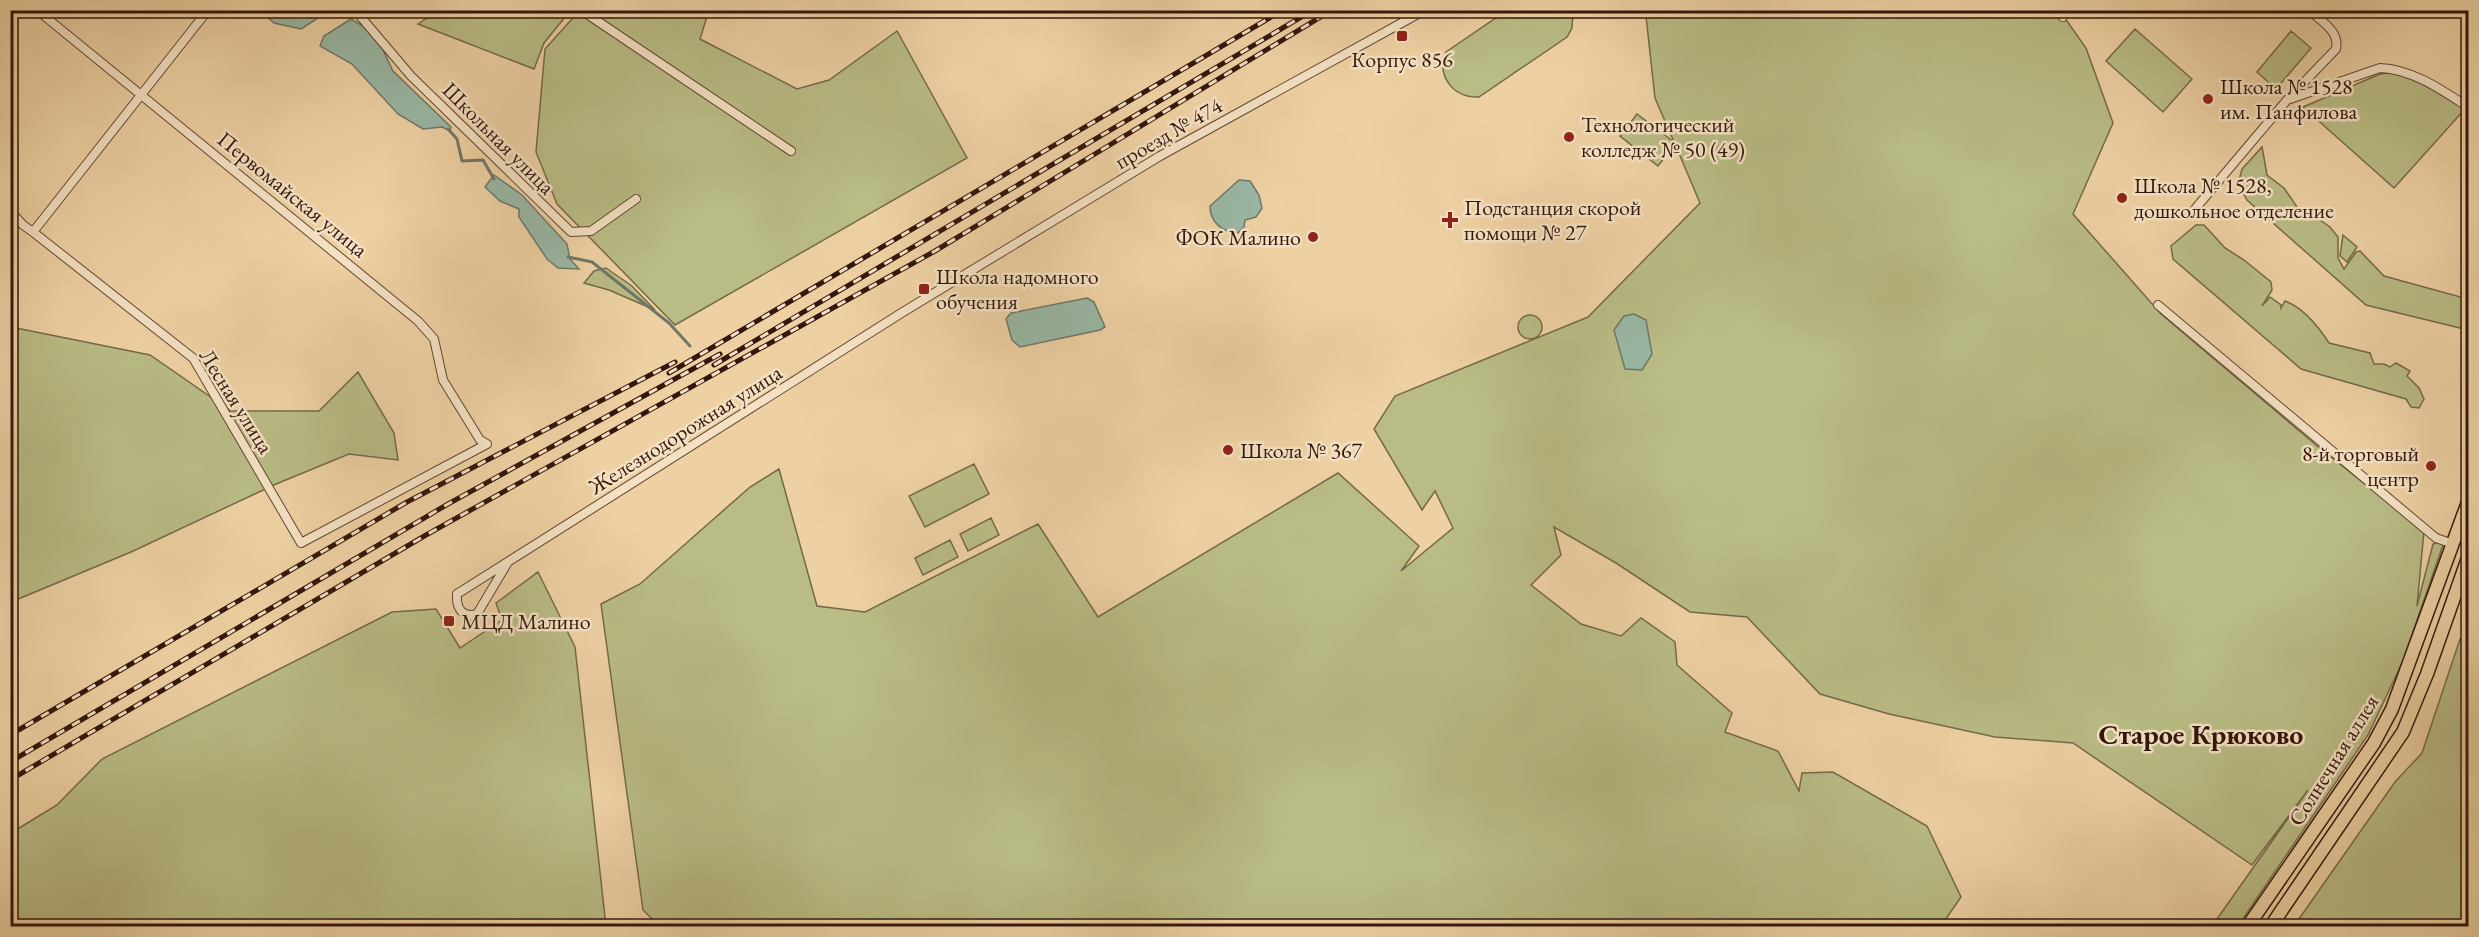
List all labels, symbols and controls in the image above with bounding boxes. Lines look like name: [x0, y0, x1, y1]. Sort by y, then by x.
marker: Корпус 856: [1395, 29, 1409, 43]
place label: Корпус 856: [1351, 45, 1453, 74]
place label: Школа № 1528 им. Панфилова: [2220, 72, 2358, 126]
street label: Школьная улица: [436, 76, 561, 201]
street label: проезд № 474: [1109, 91, 1228, 176]
marker: Школа № 1528 им. Панфилова: [2201, 92, 2215, 106]
place label: Технологический колледж № 50 (49): [1581, 110, 1745, 164]
street label: Первомайская улица: [211, 125, 374, 264]
marker: Технологический колледж № 50 (49): [1562, 130, 1576, 144]
place label: Школа № 1528, дошкольное отделение: [2134, 171, 2334, 225]
marker: Школа № 1528, дошкольное отделение: [2115, 191, 2129, 205]
place label: Подстанция скорой помощи № 27: [1464, 193, 1642, 247]
marker: Подстанция скорой помощи № 27: [1441, 211, 1459, 229]
place label: ФОК Малино: [1176, 223, 1301, 252]
marker: ФОК Малино: [1306, 230, 1320, 244]
place label: Школа надомного обучения: [936, 262, 1099, 316]
marker: Школа надомного обучения: [917, 282, 931, 296]
street label: Лесная улица: [193, 343, 280, 459]
street label: Железнодорожная улица: [582, 358, 788, 501]
place label: Школа № 367: [1240, 436, 1363, 465]
place label: 8-й торговый центр: [2302, 439, 2419, 493]
marker: Школа № 367: [1221, 443, 1235, 457]
marker: 8-й торговый центр: [2424, 459, 2438, 473]
place label: МЦД Малино: [461, 607, 591, 636]
marker: МЦД Малино: [442, 614, 456, 628]
street label: Солнечная аллея: [2282, 689, 2385, 831]
district label: Старое Крюково: [2099, 716, 2303, 752]

